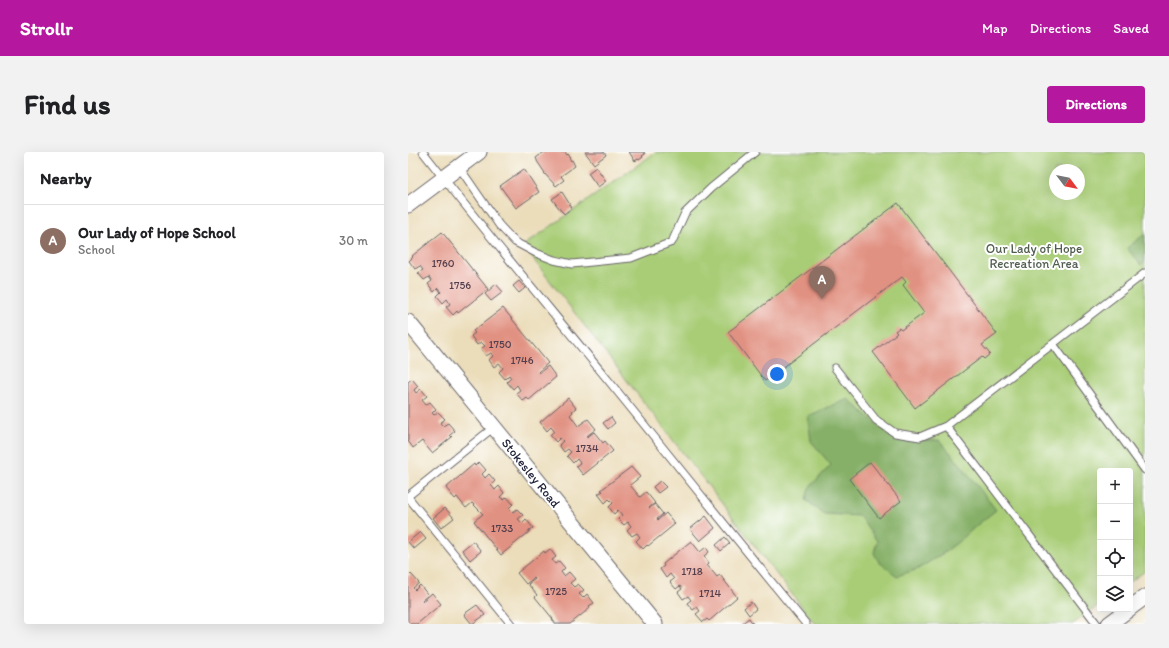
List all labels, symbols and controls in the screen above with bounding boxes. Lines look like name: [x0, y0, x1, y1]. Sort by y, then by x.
text: Strollr: [20, 17, 73, 40]
text: Map: [982, 20, 1008, 37]
text: Directions: [1030, 20, 1091, 37]
text: Saved: [1113, 20, 1149, 37]
button: Directions: [1047, 86, 1145, 123]
text: Find us: [24, 87, 111, 121]
north arrow: [1049, 164, 1085, 200]
text: Nearby: [40, 168, 92, 188]
text: Our Lady of Hope School: [78, 224, 236, 242]
text: A: [49, 233, 57, 248]
text: 30 m: [339, 233, 368, 248]
park label: Our Lady of Hope Recreation Area: [986, 241, 1082, 271]
text: School: [78, 242, 115, 257]
house number: 1760: [431, 257, 455, 270]
pin: A: [809, 266, 835, 299]
house number: 1756: [449, 279, 471, 292]
house number: 1750: [488, 338, 512, 351]
house number: 1746: [511, 354, 534, 367]
your location: [767, 364, 787, 384]
street label: Stokesley Road: [499, 435, 563, 511]
house number: 1734: [575, 442, 599, 455]
map controls: [1097, 468, 1133, 612]
button: +: [1097, 468, 1133, 504]
button: −: [1097, 504, 1133, 540]
house number: 1733: [491, 522, 513, 535]
button: locate: [1097, 540, 1133, 576]
house number: 1718: [681, 565, 703, 578]
button: layers: [1097, 576, 1133, 612]
house number: 1725: [545, 585, 567, 598]
house number: 1714: [699, 587, 722, 600]

